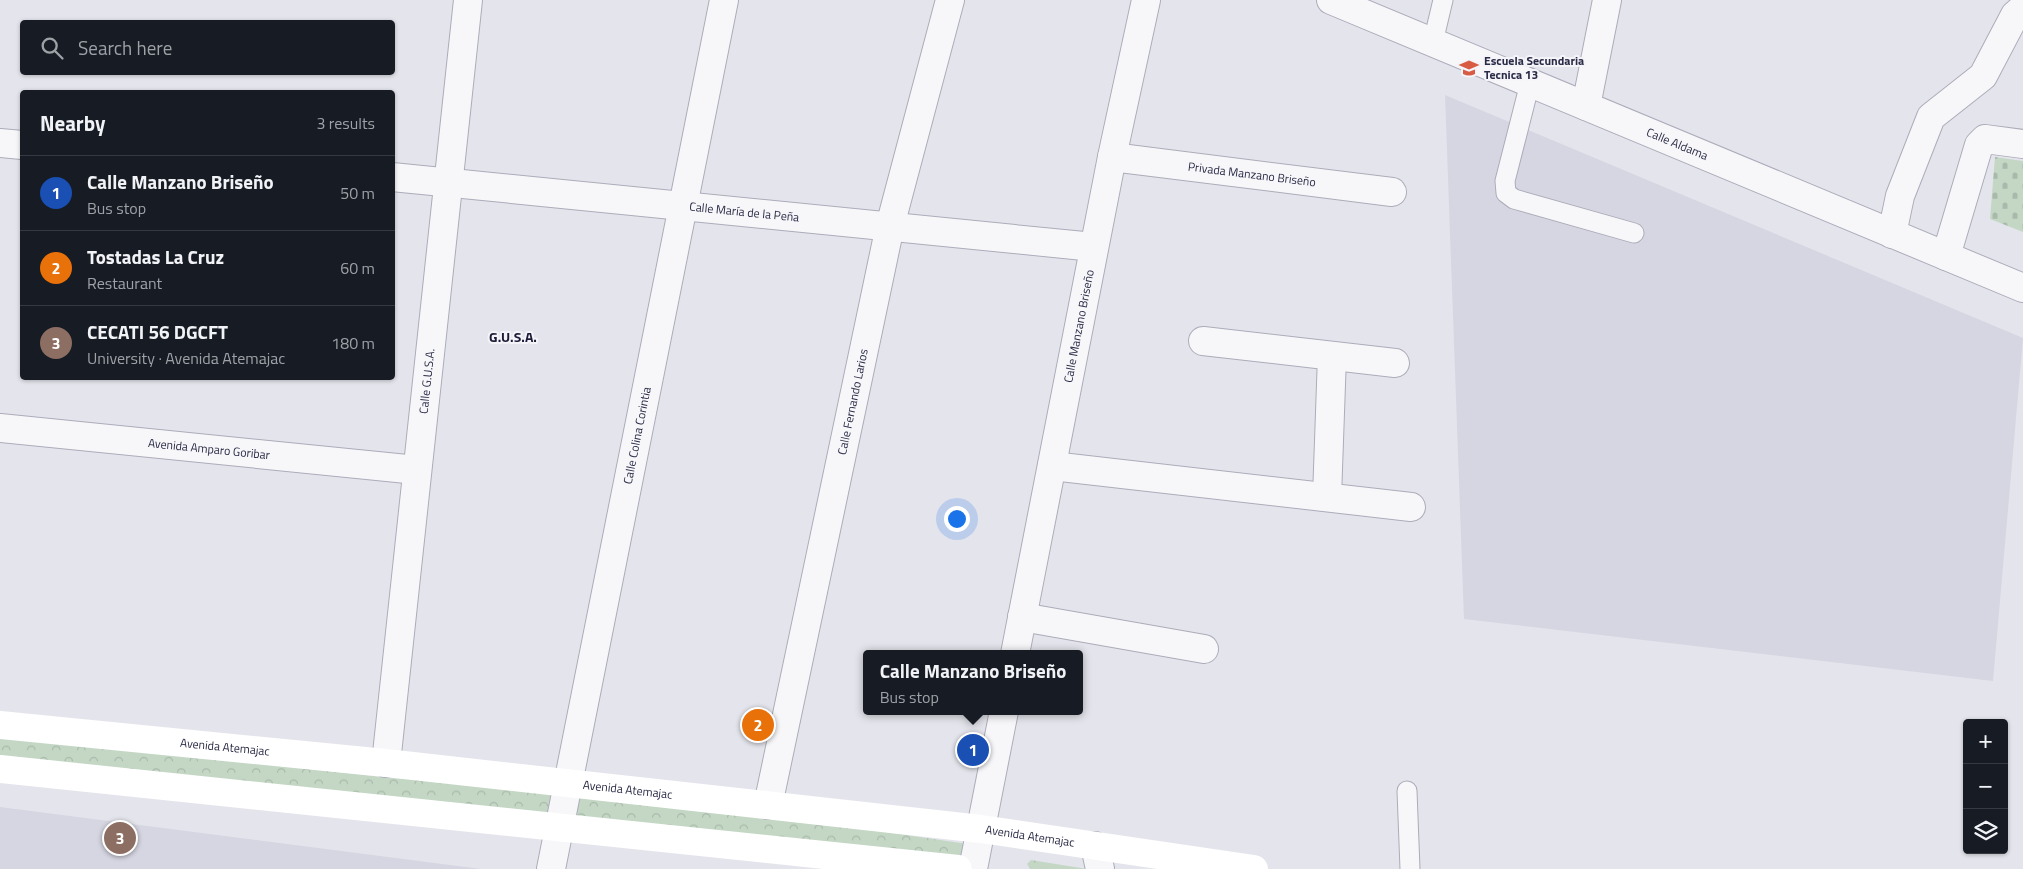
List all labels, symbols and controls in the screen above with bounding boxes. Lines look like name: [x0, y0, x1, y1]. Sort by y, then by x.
search box: [20, 20, 395, 75]
text: Search here: [78, 33, 172, 62]
icon: search: [38, 34, 66, 62]
place label: Escuela Secundaria Tecnica 13: [1484, 51, 1584, 84]
school or university icon: Escuela Secundaria Tecnica 13: [1458, 57, 1480, 79]
text: Nearby: [40, 107, 105, 139]
text: 3 results: [316, 111, 375, 135]
street label: Calle Aldama: [1644, 122, 1711, 165]
street label: Privada Manzano Briseño: [1187, 157, 1317, 191]
text: Calle Manzano Briseño: [87, 167, 274, 196]
text: 1: [52, 181, 60, 205]
text: 50 m: [340, 181, 375, 205]
text: Bus stop: [87, 196, 146, 220]
street label: Calle María de la Peña: [688, 197, 800, 227]
text: Tostadas La Cruz: [87, 242, 224, 271]
text: 2: [52, 256, 60, 280]
text: 60 m: [340, 256, 375, 280]
street label: Calle Manzano Briseño: [1058, 268, 1099, 384]
text: Restaurant: [87, 271, 162, 295]
text: CECATI 56 DGCFT: [87, 317, 228, 346]
district label: G.U.S.A.: [489, 326, 537, 347]
text: 3: [52, 331, 60, 355]
text: 180 m: [331, 331, 375, 355]
text: University · Avenida Atemajac: [87, 346, 285, 370]
street label: Calle G.U.S.A.: [414, 347, 439, 415]
street label: Calle Fernando Larios: [832, 347, 873, 457]
street label: Calle Colina Corintia: [618, 385, 656, 486]
street label: Avenida Amparo Goribar: [147, 433, 271, 464]
your location: [944, 506, 970, 532]
popup: [863, 650, 1083, 715]
text: Calle Manzano Briseño: [880, 656, 1066, 685]
text: Bus stop: [880, 685, 939, 709]
pin: 2: [742, 706, 774, 744]
map controls: [1963, 719, 2008, 854]
button: +: [1963, 719, 2008, 764]
pin: 1: [957, 731, 989, 769]
street label: Avenida Atemajac: [179, 733, 271, 761]
button: −: [1963, 764, 2008, 809]
street label: Avenida Atemajac: [582, 775, 673, 804]
button: layers: [1963, 809, 2008, 854]
pin: 3: [104, 819, 136, 857]
street label: Avenida Atemajac: [984, 820, 1076, 852]

